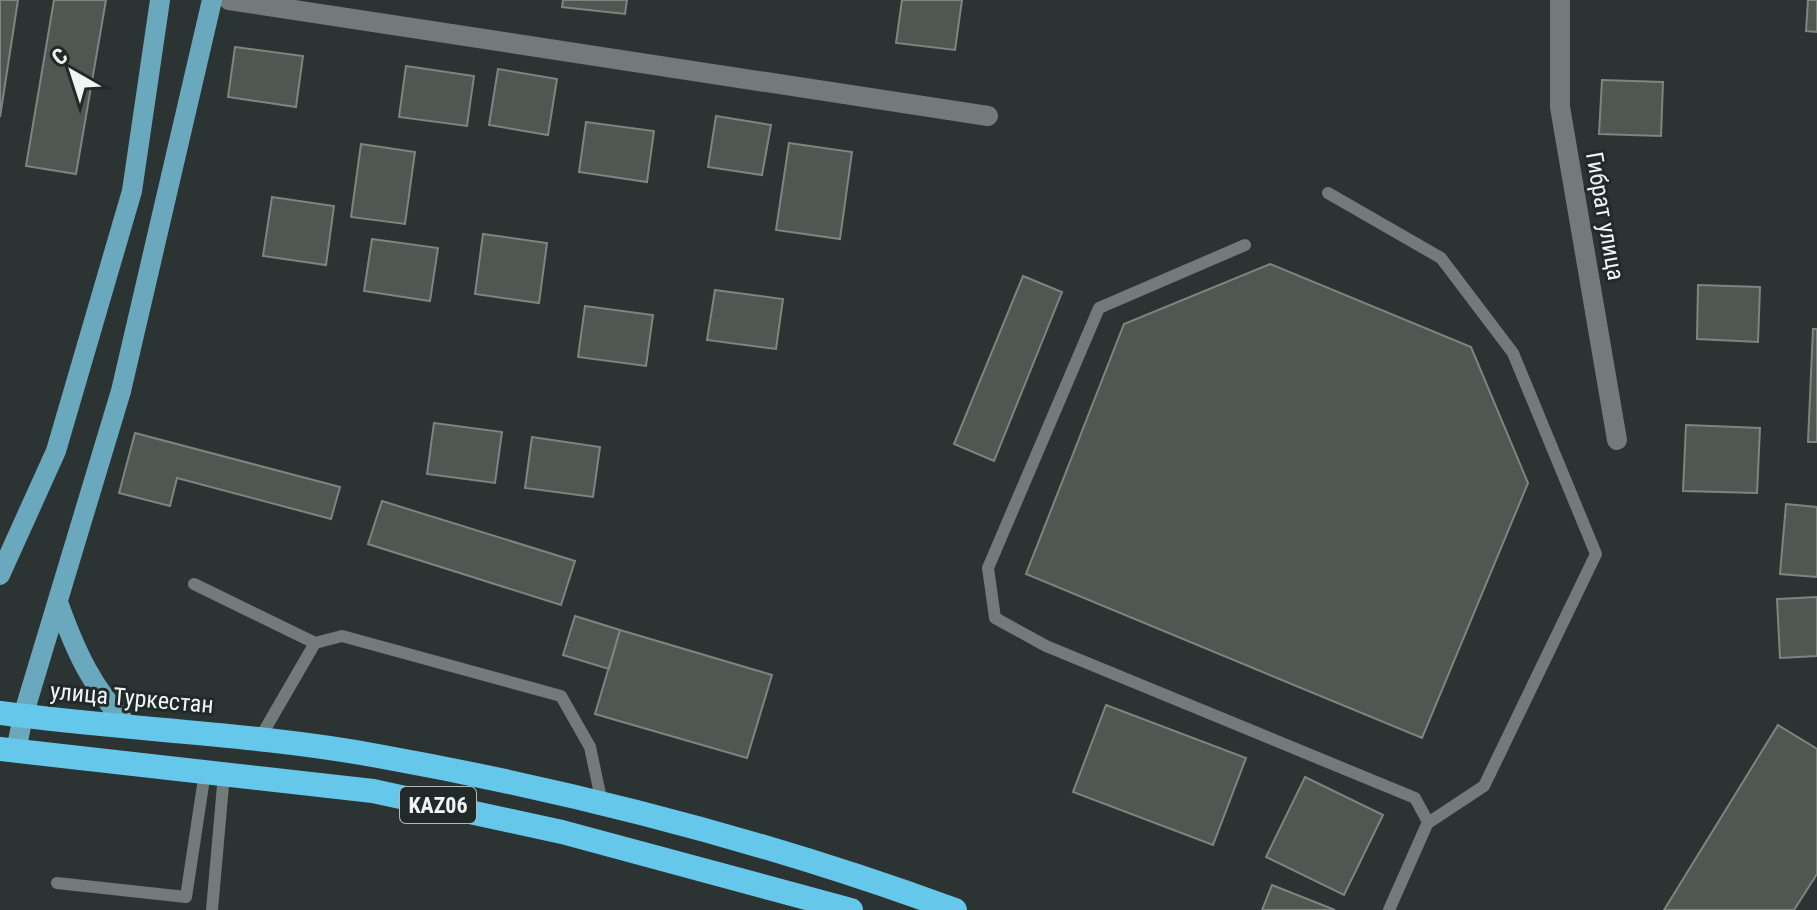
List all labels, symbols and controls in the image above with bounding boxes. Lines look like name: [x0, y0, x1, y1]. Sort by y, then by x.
north arrow: [32, 32, 112, 112]
text: С: [47, 43, 72, 71]
street label: Гибрат улица: [1580, 150, 1630, 282]
street label: улица Туркестан: [49, 677, 215, 719]
road number: KАZ06: [400, 787, 476, 823]

